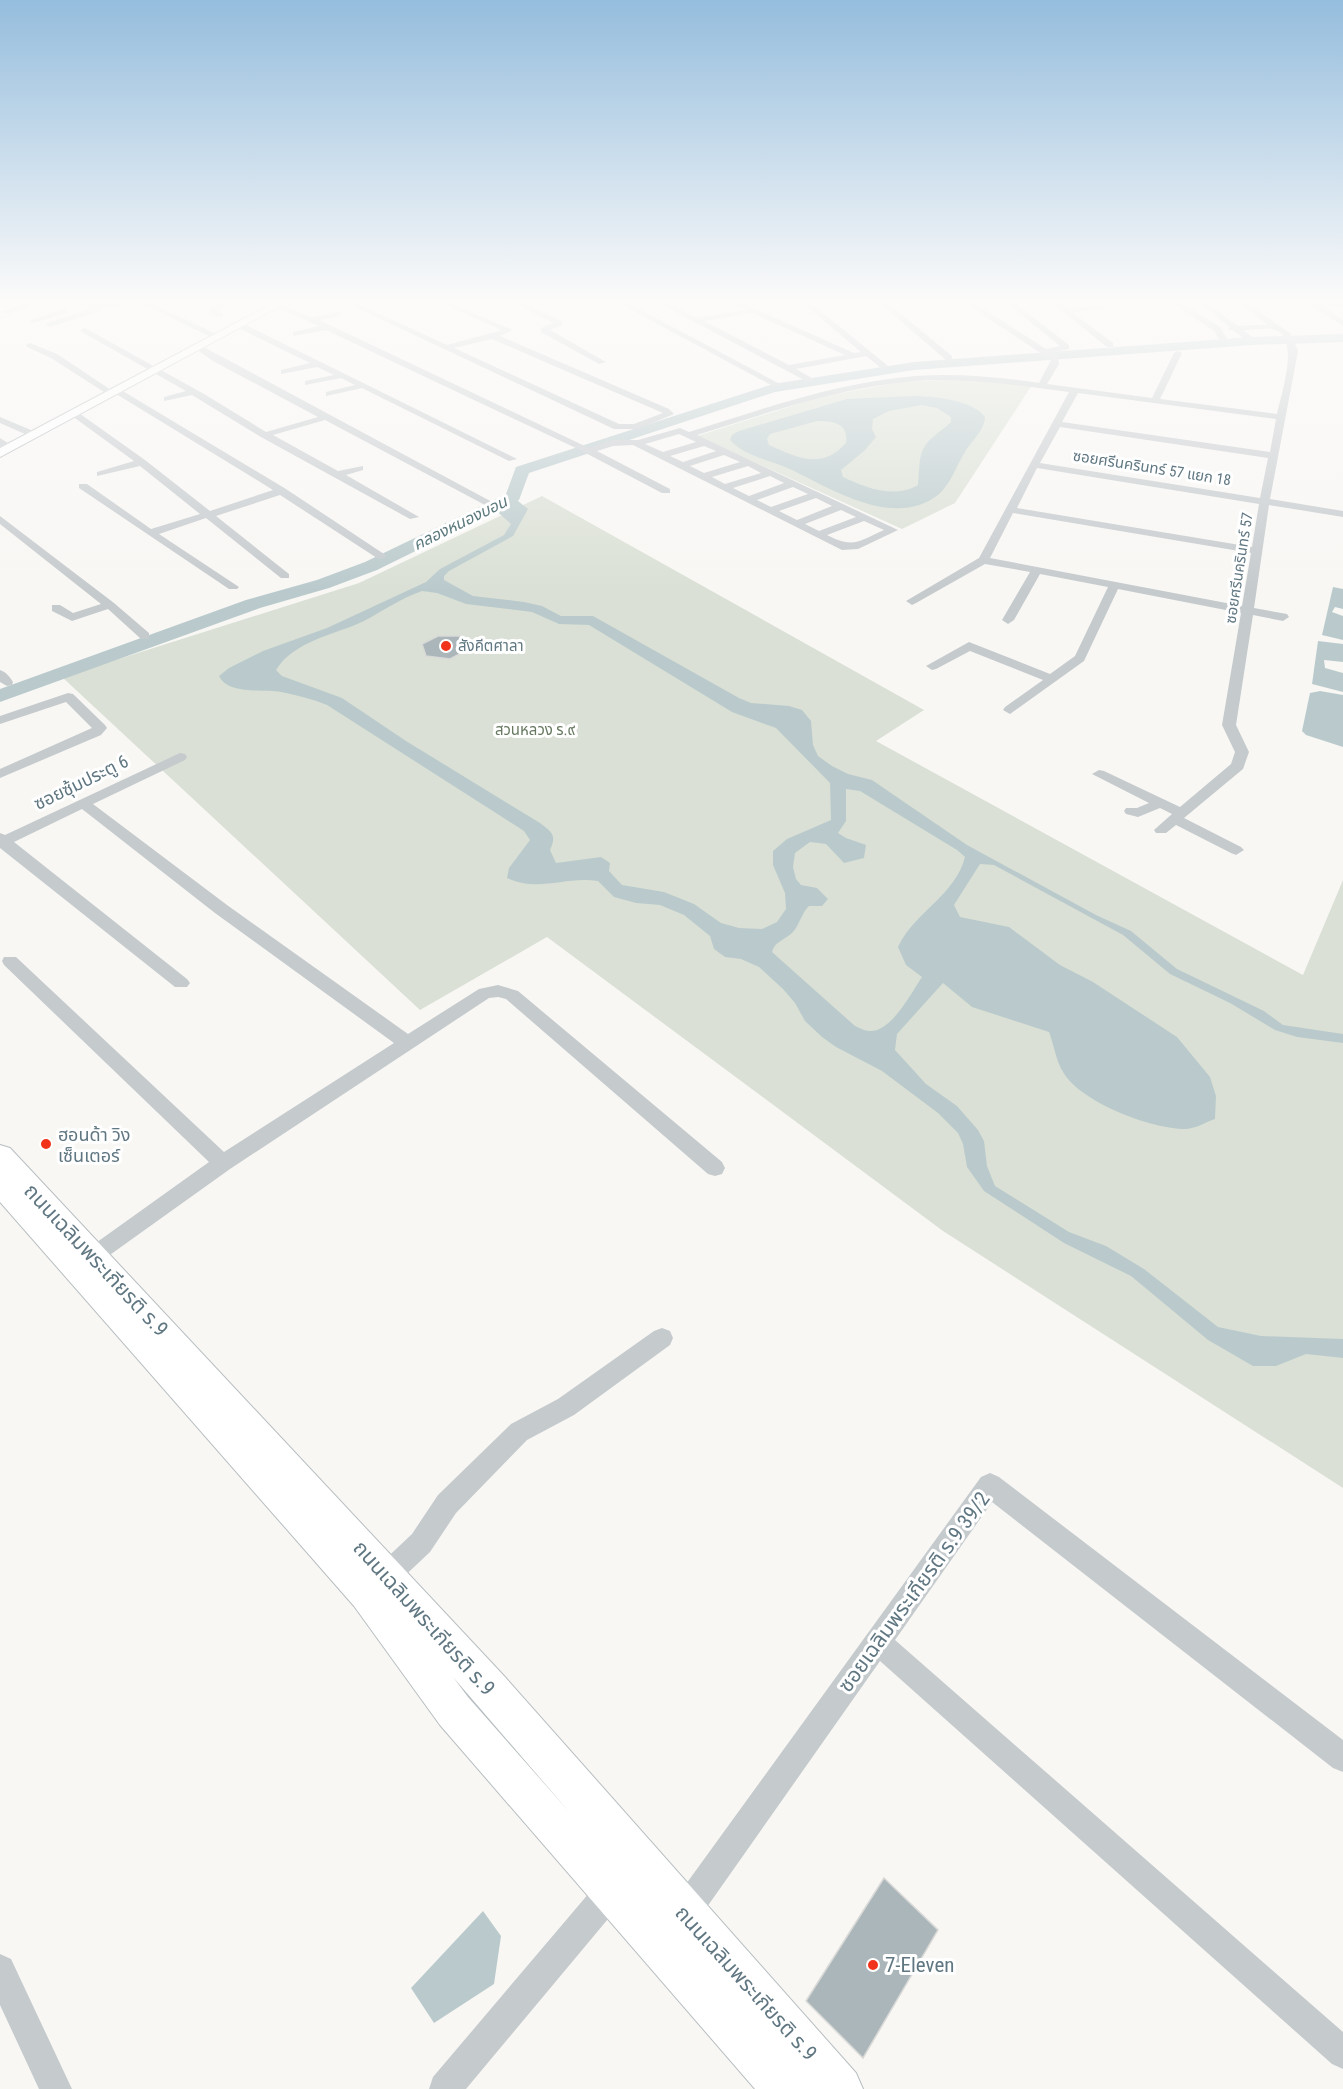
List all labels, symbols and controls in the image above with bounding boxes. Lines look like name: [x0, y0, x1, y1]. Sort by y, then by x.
street label: ซอยศรีนครินทร์ 57 แยก 18: [1072, 447, 1232, 489]
water label: คลองหนองบอน: [410, 492, 511, 554]
street label: ซอยศรีนครินทร์ 57: [1221, 511, 1257, 625]
place label: สังคีตศาลา: [458, 637, 524, 655]
marker: สังคีตศาลา: [439, 639, 453, 653]
park label: สวนหลวง ร.๙: [495, 721, 576, 739]
street label: ซอยซุ้มประตู 6: [30, 750, 132, 816]
place label: ฮอนด้า วิง เซ็นเตอร์: [58, 1124, 131, 1166]
marker: ฮอนด้า วิง เซ็นเตอร์: [39, 1137, 53, 1151]
street label: ถนนเฉลิมพระเกียรติ ร.9: [19, 1179, 173, 1341]
street label: ซอยเฉลิมพระเกียรติ ร.9 39/2: [833, 1487, 995, 1697]
street label: ถนนเฉลิมพระเกียรติ ร.9: [348, 1536, 500, 1700]
street label: ถนนเฉลิมพระเกียรติ ร.9: [670, 1901, 822, 2065]
place label: 7-Eleven: [885, 1953, 954, 1977]
marker: 7-Eleven: [866, 1958, 880, 1972]

